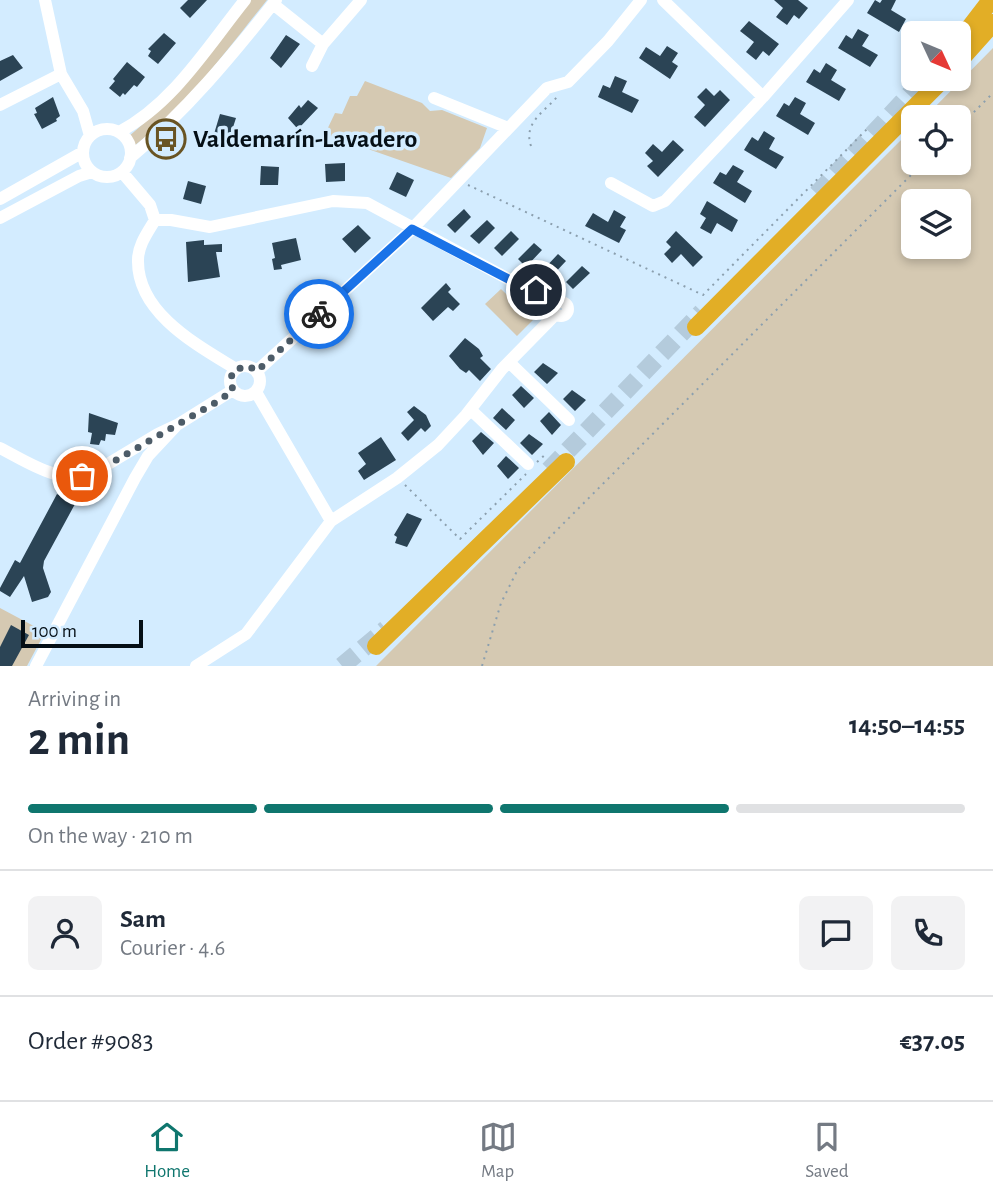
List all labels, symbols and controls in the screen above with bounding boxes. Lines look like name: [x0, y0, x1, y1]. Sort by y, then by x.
north arrow: [901, 21, 971, 91]
map controls: [901, 21, 971, 259]
button: locate: [901, 105, 971, 175]
bus stop icon: Valdemarín-Lavadero: [145, 118, 187, 160]
place label: Valdemarín-Lavadero: [193, 126, 417, 152]
button: layers: [901, 189, 971, 259]
pin: [506, 260, 566, 320]
icon: home: [517, 271, 555, 309]
courier: [284, 279, 354, 349]
icon: bike: [300, 295, 338, 333]
pin: [52, 446, 112, 506]
icon: bag: [63, 457, 101, 495]
scale bar: [21, 617, 144, 649]
text: 100 m: [32, 622, 77, 641]
text: Arriving in: [28, 688, 121, 711]
text: 14:50–14:55: [849, 712, 965, 738]
text: 2 min: [28, 717, 130, 763]
text: On the way · 210 m: [28, 825, 193, 848]
button: person: [28, 896, 102, 970]
button: chat: [799, 896, 873, 970]
button: phone: [891, 896, 965, 970]
text: Sam: [120, 906, 166, 932]
text: Courier · 4.6: [120, 937, 225, 960]
text: Order #9083: [28, 1028, 153, 1054]
text: €37.05: [900, 1028, 965, 1054]
tab: Home: [144, 1118, 190, 1183]
tab: Map: [479, 1118, 517, 1183]
tab: Saved: [805, 1118, 849, 1183]

